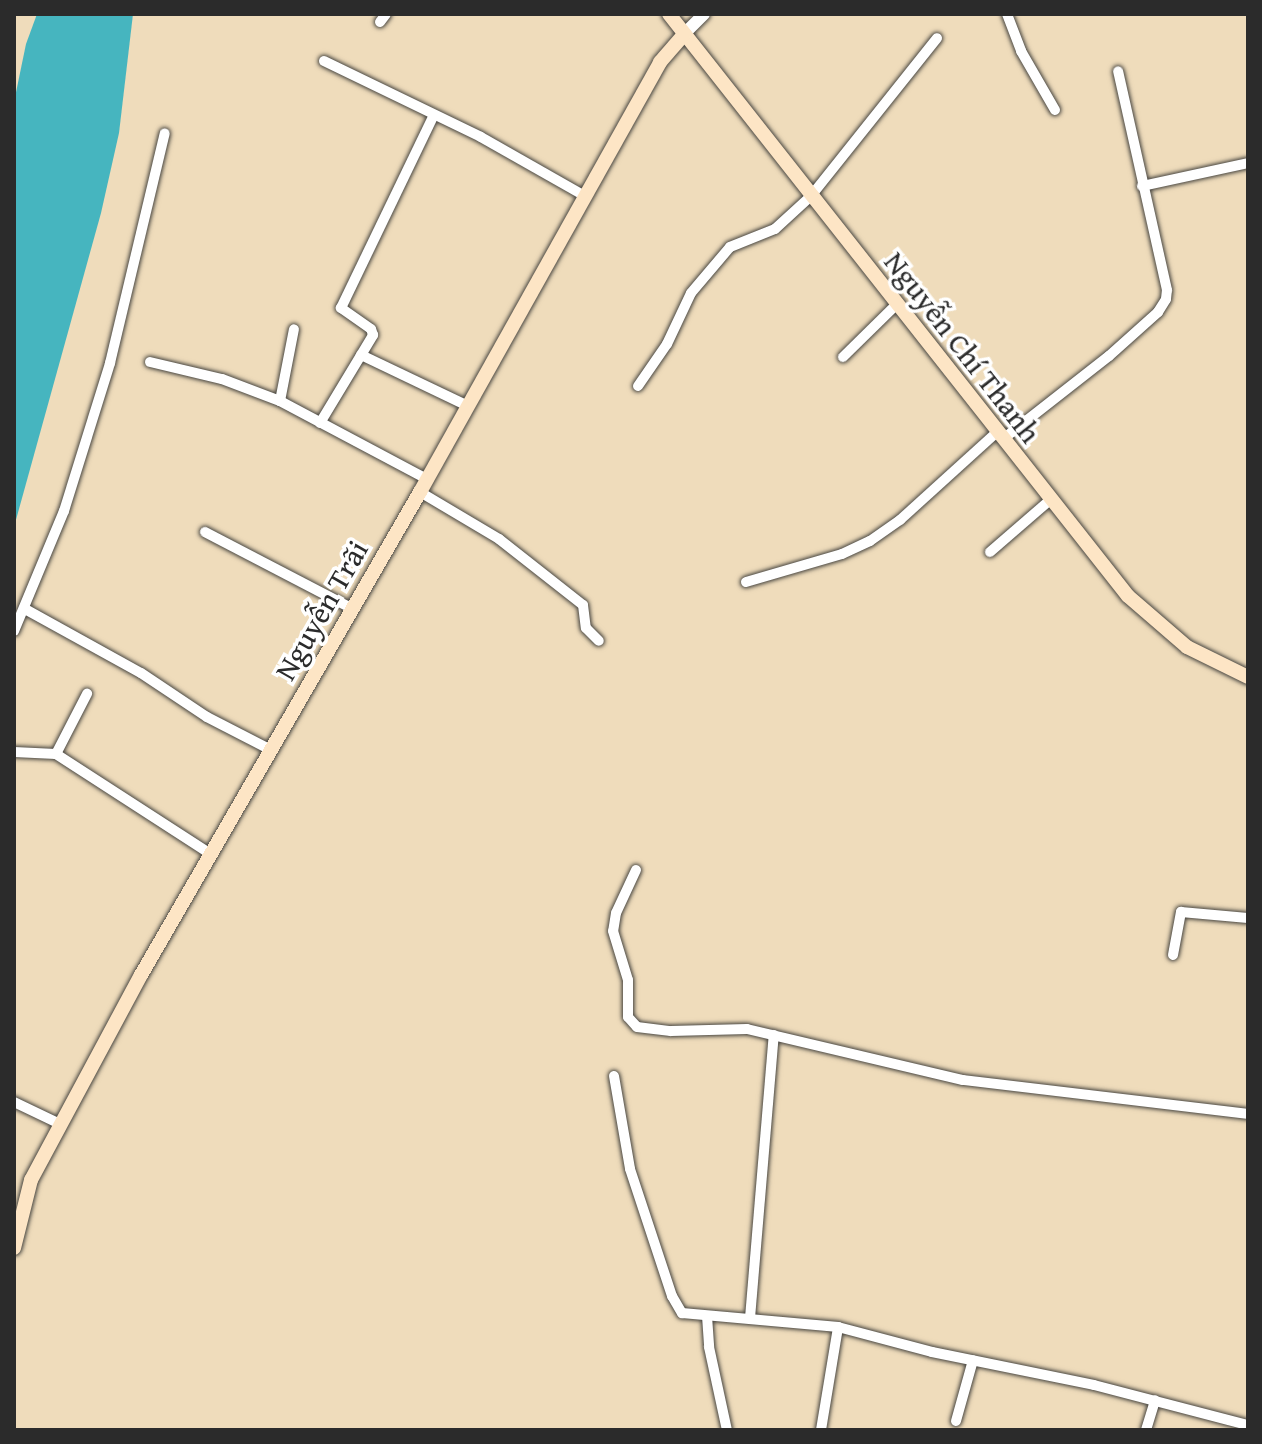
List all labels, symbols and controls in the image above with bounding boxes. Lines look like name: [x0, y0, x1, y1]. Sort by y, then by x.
street label: Nguyễn Chí Thanh: [877, 244, 1049, 450]
street label: Nguyễn Trãi: [267, 534, 375, 686]

